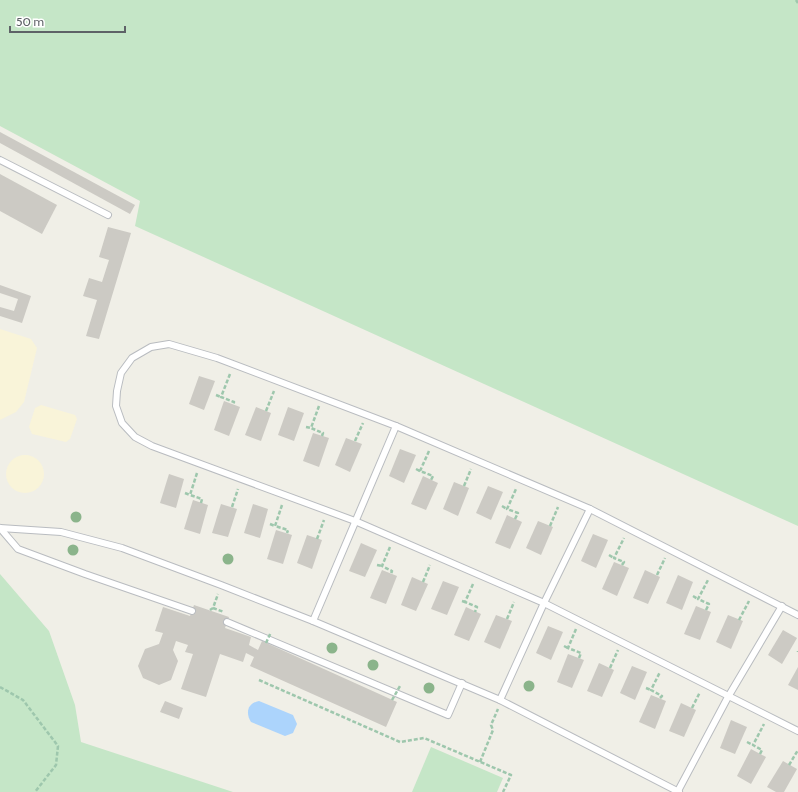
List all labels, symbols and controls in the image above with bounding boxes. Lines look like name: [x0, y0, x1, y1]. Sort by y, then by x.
scale bar: [10, 8, 125, 34]
text: 50 m: [16, 14, 44, 29]

